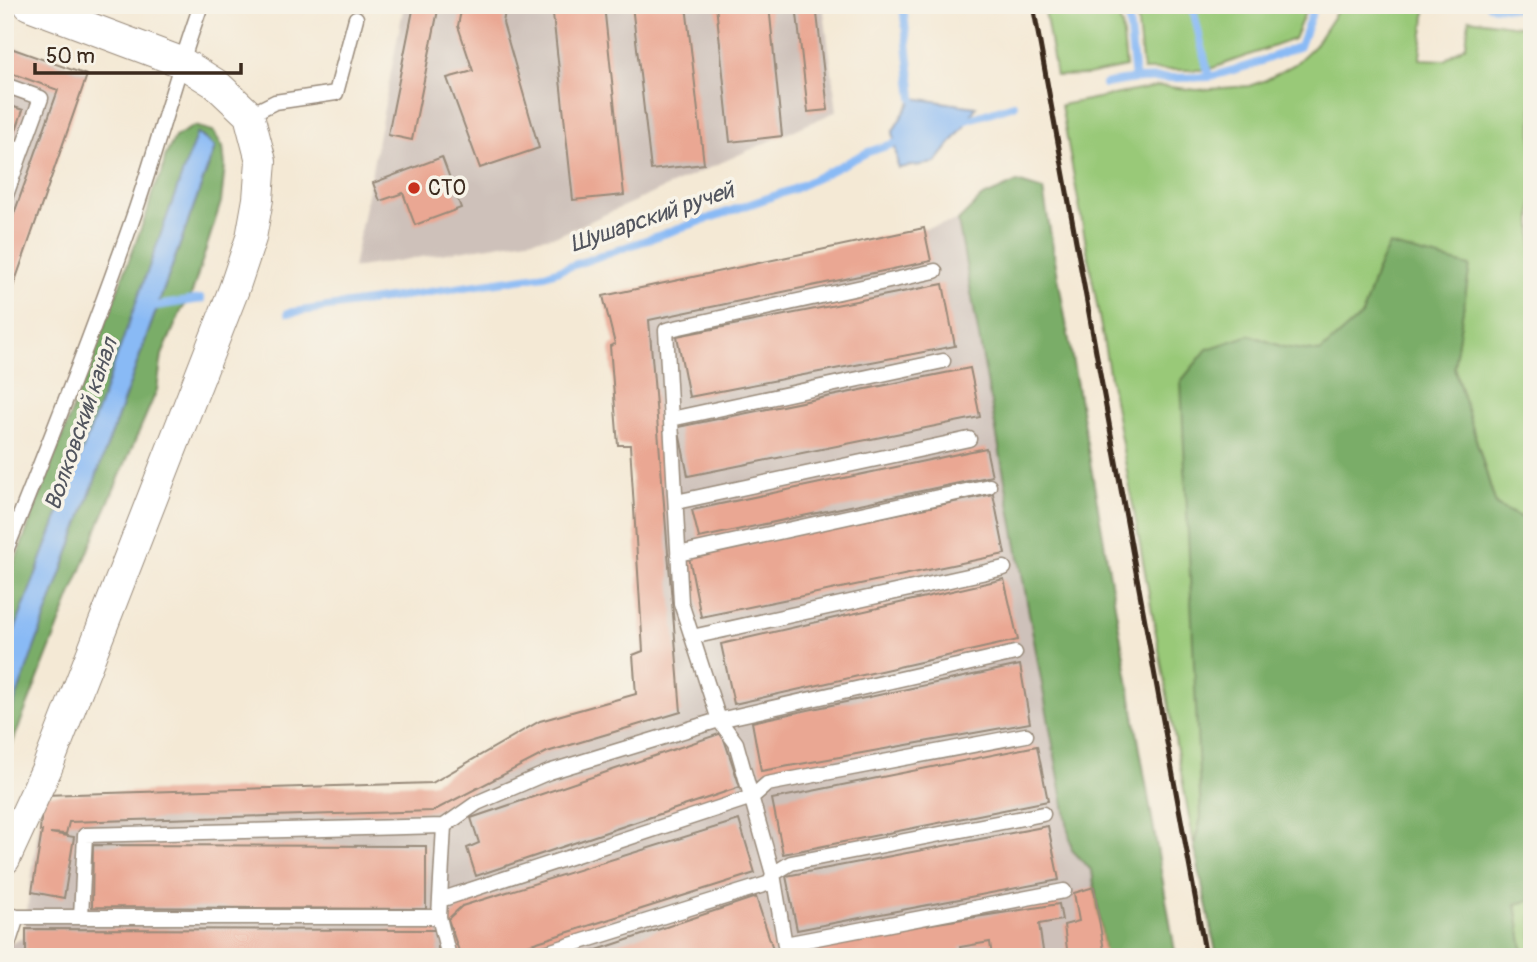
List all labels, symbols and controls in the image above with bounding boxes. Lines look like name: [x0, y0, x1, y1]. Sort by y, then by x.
scale bar: [35, 32, 242, 76]
text: 50 m: [46, 43, 95, 70]
place label: СТО: [428, 175, 466, 202]
water label: Шушарский ручей: [566, 175, 739, 259]
marker: СТО: [406, 180, 422, 196]
water label: Волковский канал: [38, 333, 125, 514]

